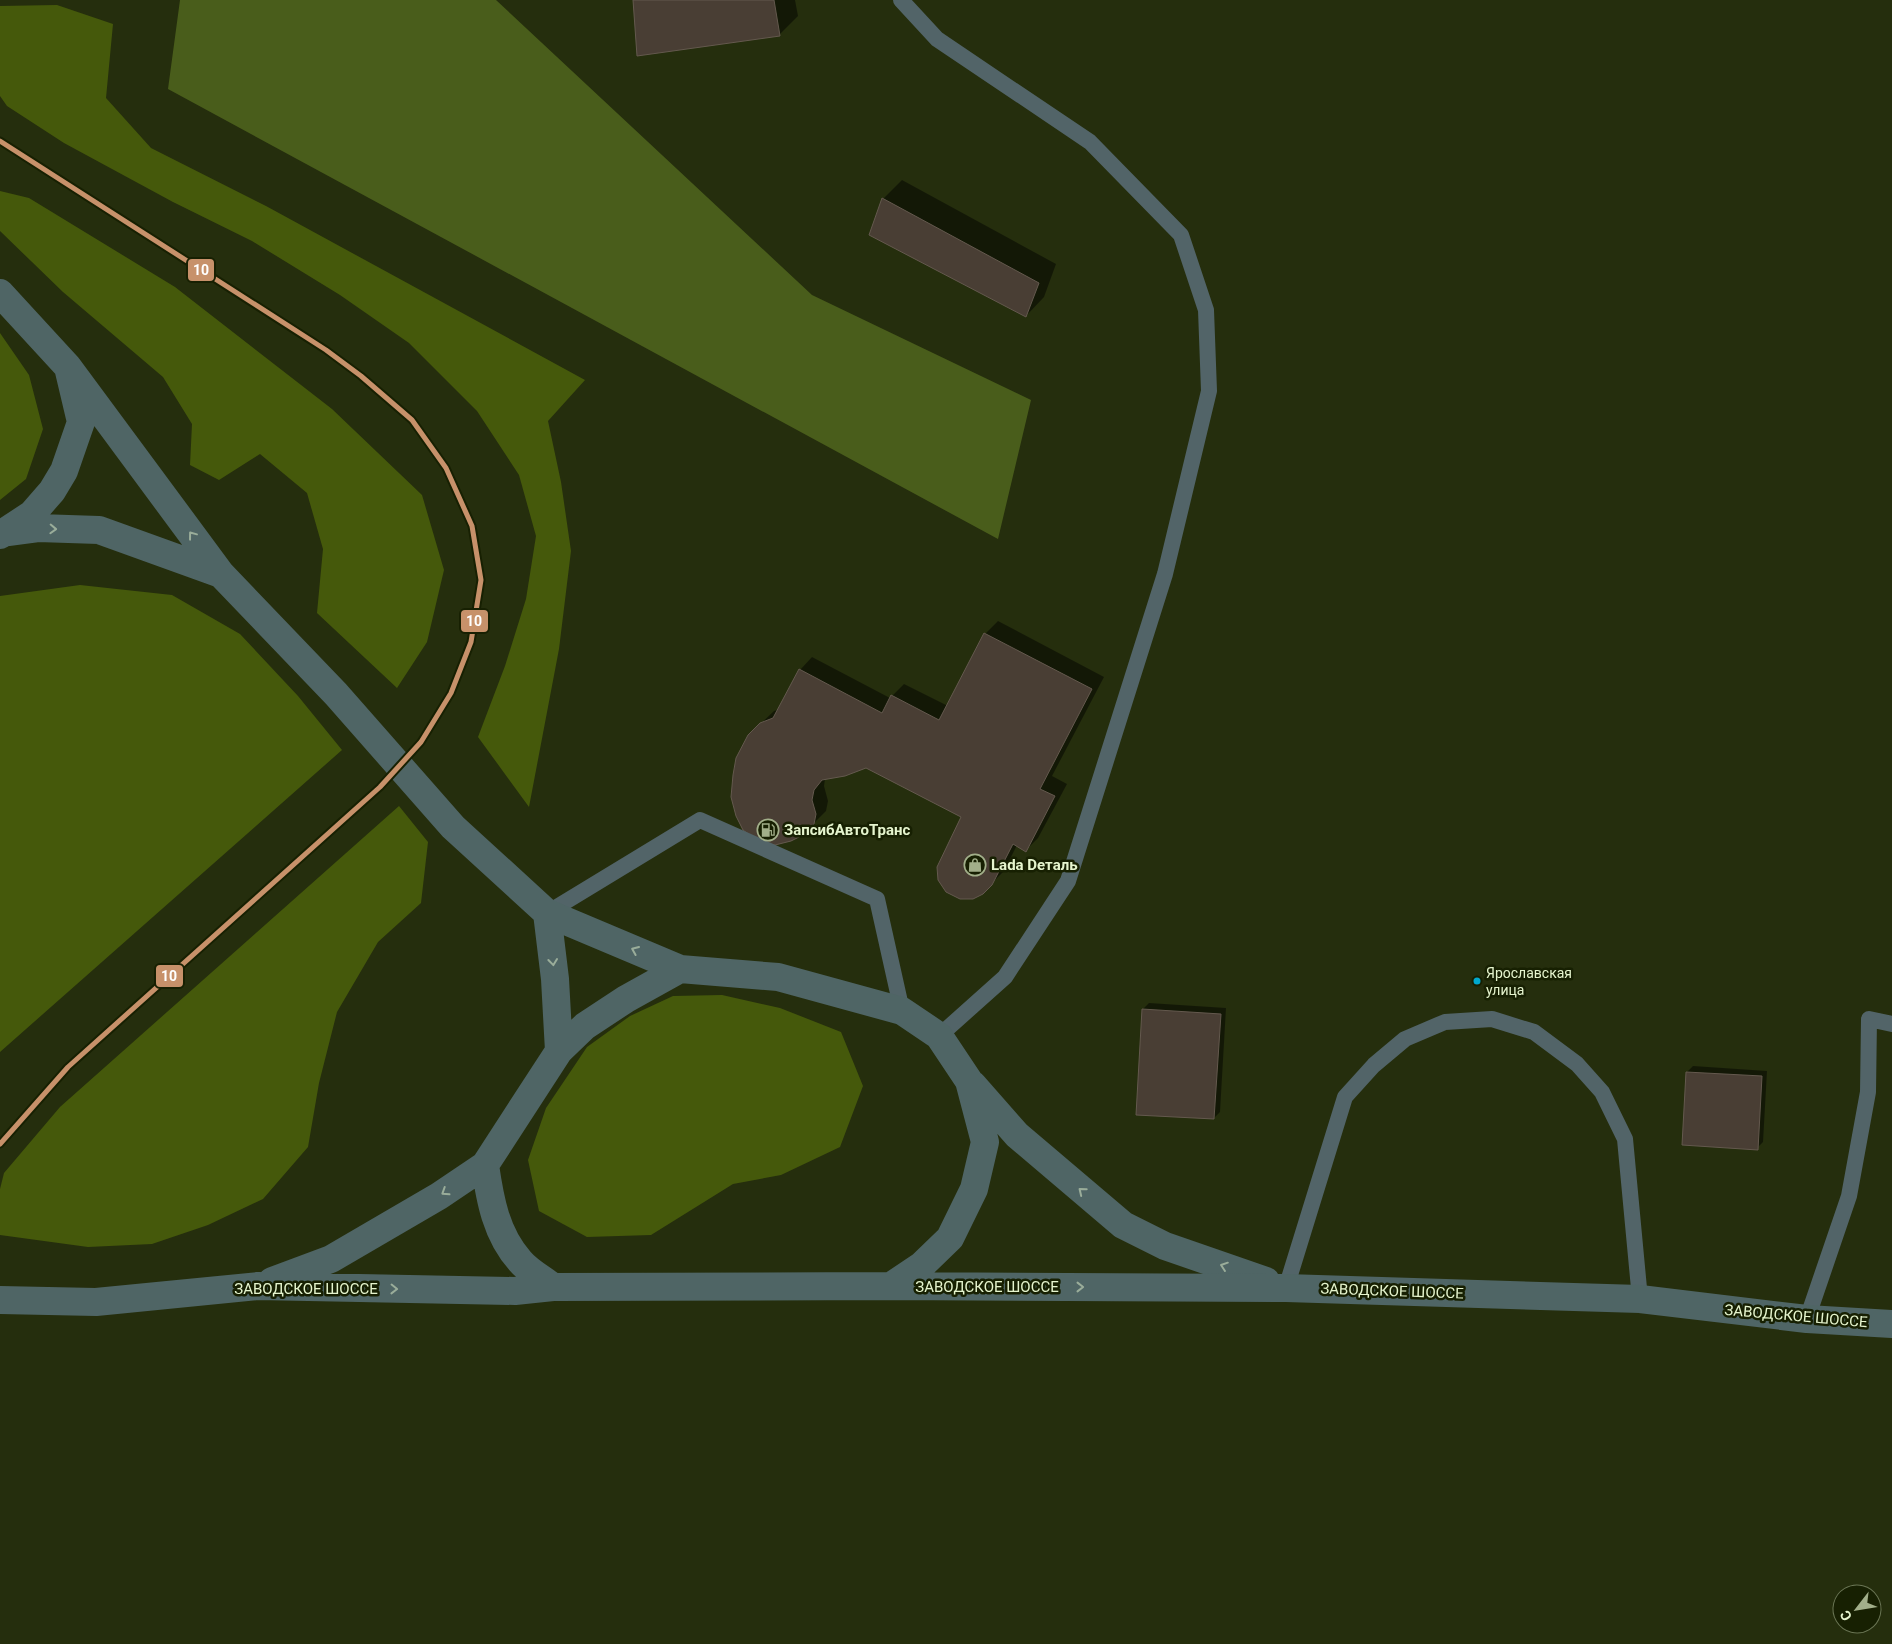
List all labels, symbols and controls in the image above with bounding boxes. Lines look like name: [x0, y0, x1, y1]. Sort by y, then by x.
line badge: 10: [187, 258, 215, 282]
text: 10: [193, 262, 209, 278]
one-way arrow: [49, 524, 57, 534]
one-way arrow: [189, 531, 198, 541]
line badge: 10: [460, 609, 489, 633]
text: 10: [466, 613, 482, 629]
fuel station icon: ЗапсибАвтоТранс: [756, 818, 780, 842]
place label: ЗапсибАвтоТранс: [784, 821, 911, 839]
shop icon: Lada Dеталь: [963, 853, 987, 877]
place label: Lada Dеталь: [991, 856, 1078, 874]
one-way arrow: [631, 946, 640, 956]
one-way arrow: [547, 958, 558, 966]
line badge: 10: [155, 964, 184, 988]
place label: Ярославская улица: [1486, 965, 1572, 998]
text: 10: [161, 968, 177, 984]
marker: Ярославская улица: [1472, 976, 1482, 986]
one-way arrow: [441, 1186, 450, 1195]
one-way arrow: [1078, 1187, 1087, 1196]
one-way arrow: [1220, 1262, 1228, 1272]
street label: ЗАВОДСКОЕ ШОССЕ: [915, 1278, 1059, 1296]
street label: ЗАВОДСКОЕ ШОССЕ: [234, 1280, 378, 1298]
street label: ЗАВОДСКОЕ ШОССЕ: [1320, 1280, 1464, 1303]
one-way arrow: [1076, 1282, 1084, 1292]
one-way arrow: [391, 1283, 399, 1294]
street label: ЗАВОДСКОЕ ШОССЕ: [1724, 1301, 1869, 1331]
north arrow: [1832, 1584, 1882, 1634]
text: С: [1837, 1608, 1855, 1624]

